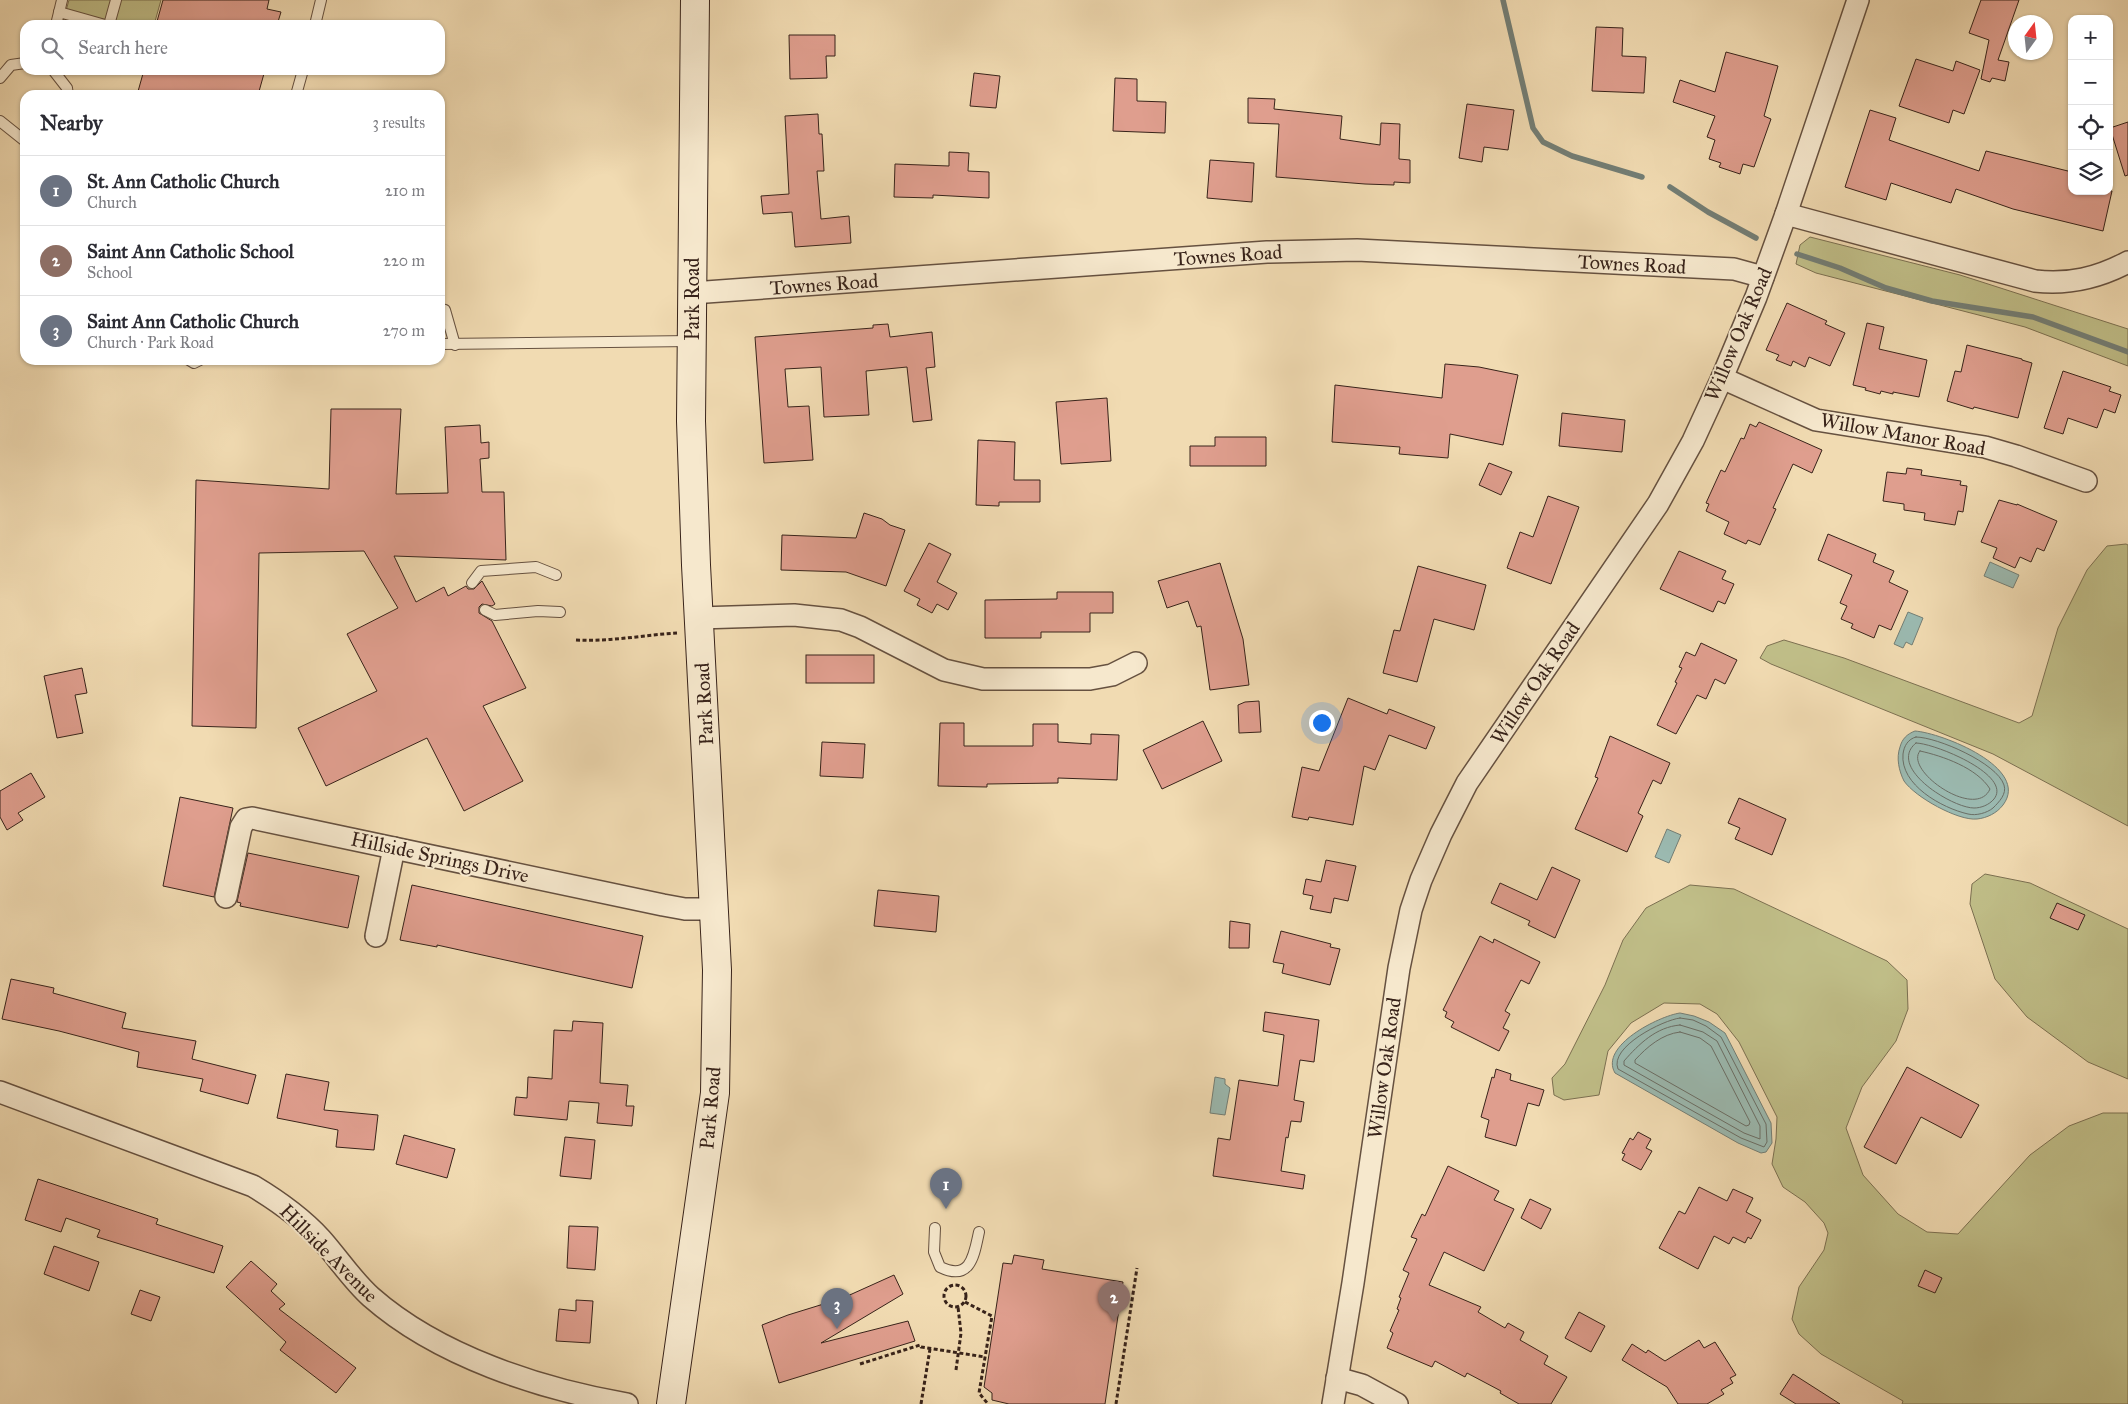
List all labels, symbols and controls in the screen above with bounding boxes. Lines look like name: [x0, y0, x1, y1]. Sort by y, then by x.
north arrow: [2008, 15, 2053, 60]
map controls: [2068, 15, 2113, 195]
button: +: [2068, 15, 2113, 60]
search box: [20, 20, 445, 75]
icon: search: [38, 34, 66, 62]
text: Search here: [78, 36, 168, 59]
button: −: [2068, 60, 2113, 105]
button: locate: [2068, 105, 2113, 150]
text: Nearby: [40, 110, 103, 136]
text: 3 results: [372, 113, 425, 132]
button: layers: [2068, 150, 2113, 195]
text: St. Ann Catholic Church: [87, 170, 280, 193]
text: 1: [53, 181, 59, 200]
text: 210 m: [385, 181, 425, 200]
text: Church: [87, 193, 137, 212]
street label: Townes Road: [1173, 239, 1283, 271]
text: Saint Ann Catholic School: [87, 240, 294, 263]
street label: Townes Road: [1577, 249, 1687, 279]
text: 2: [52, 251, 60, 270]
text: 220 m: [383, 251, 425, 270]
street label: Park Road: [680, 257, 704, 341]
text: School: [87, 263, 132, 282]
street label: Willow Oak Road: [1699, 264, 1777, 404]
street label: Townes Road: [769, 268, 879, 300]
text: Saint Ann Catholic Church: [87, 310, 299, 333]
text: 3: [53, 321, 59, 340]
text: 270 m: [383, 321, 425, 340]
text: Church · Park Road: [87, 333, 214, 352]
street label: Willow Manor Road: [1819, 408, 1987, 460]
street label: Willow Oak Road: [1485, 617, 1585, 749]
street label: Park Road: [690, 662, 718, 746]
your location: [1309, 710, 1335, 736]
street label: Hillside Springs Drive: [349, 826, 531, 889]
street label: Willow Oak Road: [1362, 996, 1406, 1140]
street label: Park Road: [694, 1066, 726, 1150]
pin: 1: [930, 1168, 962, 1209]
street label: Hillside Avenue: [275, 1199, 383, 1307]
pin: 2: [1098, 1281, 1130, 1322]
pin: 3: [821, 1288, 853, 1329]

